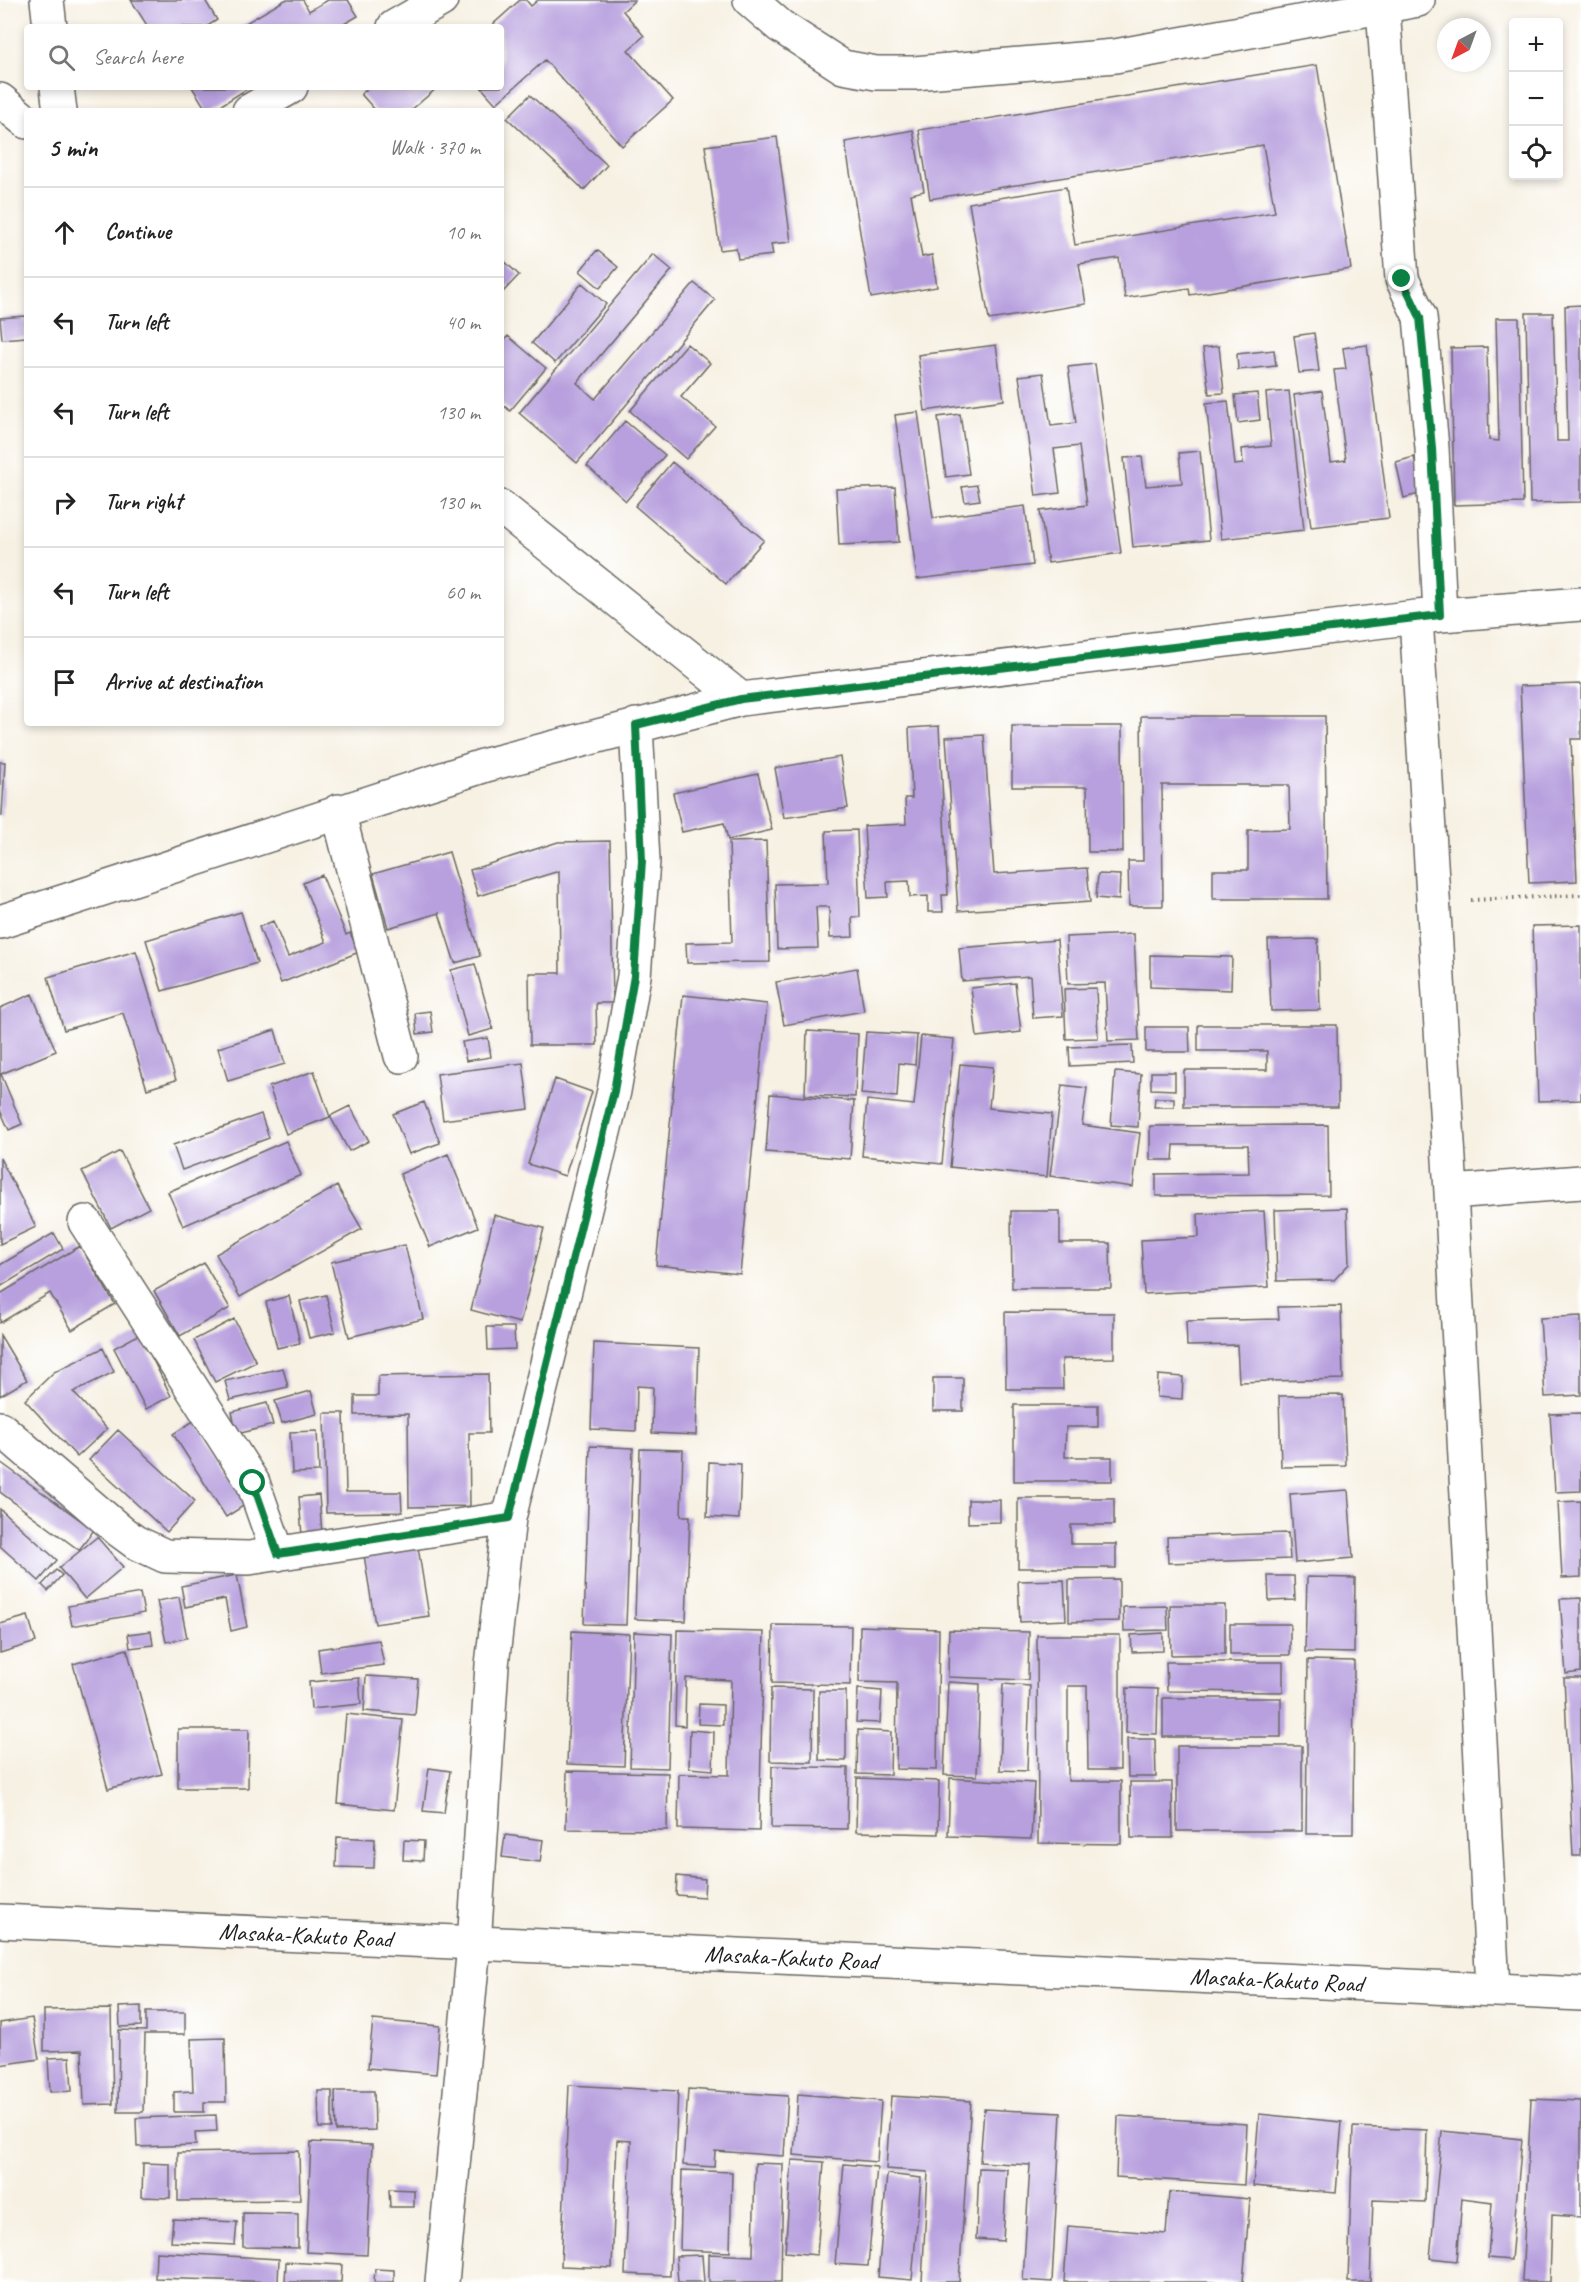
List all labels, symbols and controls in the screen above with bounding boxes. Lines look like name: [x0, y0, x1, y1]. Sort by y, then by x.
north arrow: [1437, 18, 1491, 72]
map controls: [1509, 18, 1563, 180]
button: +: [1509, 18, 1563, 72]
search box: [24, 24, 504, 90]
icon: search: [45, 41, 78, 74]
text: Search here: [93, 43, 183, 71]
button: −: [1509, 72, 1563, 126]
button: locate: [1509, 126, 1563, 180]
text: 5 min: [48, 131, 97, 164]
text: Walk · 370 m: [390, 135, 480, 160]
icon: ahead: [48, 216, 81, 249]
text: Continue: [105, 218, 171, 246]
text: 10 m: [446, 220, 480, 245]
route end: [1388, 265, 1414, 291]
icon: left: [48, 306, 81, 339]
text: Turn left: [105, 308, 169, 336]
text: 40 m: [446, 310, 480, 335]
icon: left: [48, 396, 81, 429]
text: Turn left: [105, 398, 169, 426]
text: 130 m: [437, 400, 480, 425]
icon: right: [48, 486, 81, 519]
text: Turn right: [105, 488, 182, 516]
text: 130 m: [437, 490, 480, 515]
icon: left: [48, 576, 81, 609]
text: Turn left: [105, 578, 169, 606]
text: 60 m: [446, 580, 480, 605]
icon: arrive: [48, 666, 81, 699]
text: Arrive at destination: [105, 668, 262, 696]
route start: [239, 1469, 265, 1495]
street label: Masaka-Kakuto Road: [218, 1916, 397, 1954]
street label: Masaka-Kakuto Road: [704, 1939, 882, 1977]
street label: Masaka-Kakuto Road: [1189, 1961, 1368, 1999]

